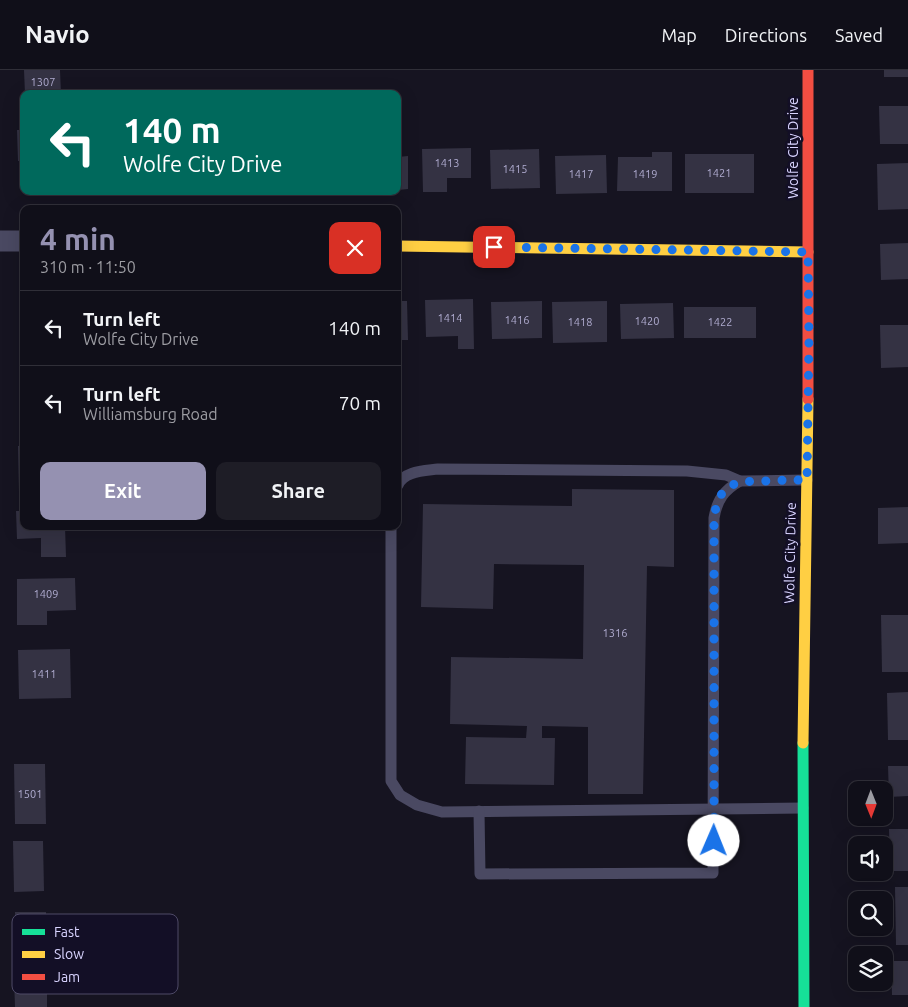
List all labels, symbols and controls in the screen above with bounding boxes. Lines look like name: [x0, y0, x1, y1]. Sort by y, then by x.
text: Navio: [25, 21, 90, 48]
text: Map: [661, 25, 697, 45]
text: Directions: [725, 25, 807, 45]
text: Saved: [835, 25, 883, 45]
house number: 1307: [31, 76, 55, 88]
street label: Wolfe City Drive: [785, 97, 801, 199]
icon: left: [40, 110, 105, 175]
text: 140 m: [123, 110, 221, 150]
text: Wolfe City Drive: [123, 151, 282, 176]
house number: 1413: [435, 157, 459, 169]
house number: 1415: [503, 163, 527, 175]
house number: 1421: [707, 167, 731, 179]
house number: 1417: [569, 168, 593, 180]
house number: 1419: [633, 168, 657, 180]
text: 4 min: [40, 222, 116, 256]
button: close: [329, 222, 381, 274]
pin: [473, 226, 515, 268]
icon: arrive: [480, 233, 508, 261]
text: 310 m · 11:50: [40, 258, 136, 276]
text: Turn left: [83, 308, 161, 330]
house number: 1414: [438, 312, 462, 324]
icon: left: [40, 314, 68, 342]
house number: 1416: [505, 314, 529, 326]
house number: 1420: [635, 315, 659, 327]
house number: 1418: [568, 316, 592, 328]
house number: 1422: [708, 316, 732, 328]
text: 140 m: [328, 317, 381, 339]
text: Wolfe City Drive: [83, 330, 199, 348]
text: Turn left: [83, 383, 161, 405]
icon: left: [40, 389, 68, 417]
text: 70 m: [339, 392, 381, 414]
text: Williamsburg Road: [83, 405, 218, 423]
button: Exit: [40, 462, 206, 520]
button: Share: [216, 462, 381, 520]
street label: Wolfe City Drive: [781, 502, 799, 604]
house number: 1409: [34, 588, 58, 600]
house number: 1316: [603, 627, 627, 639]
house number: 1411: [32, 668, 56, 680]
north arrow: [848, 781, 892, 826]
map controls: [848, 781, 893, 991]
house number: 1501: [18, 788, 42, 800]
position arrow: [687, 814, 739, 866]
button: sound: [848, 836, 893, 881]
button: search: [848, 891, 893, 936]
legend: [12, 914, 178, 994]
text: Fast: [54, 924, 80, 940]
text: Slow: [54, 946, 84, 962]
button: layers: [848, 946, 893, 991]
text: Jam: [54, 969, 80, 985]

